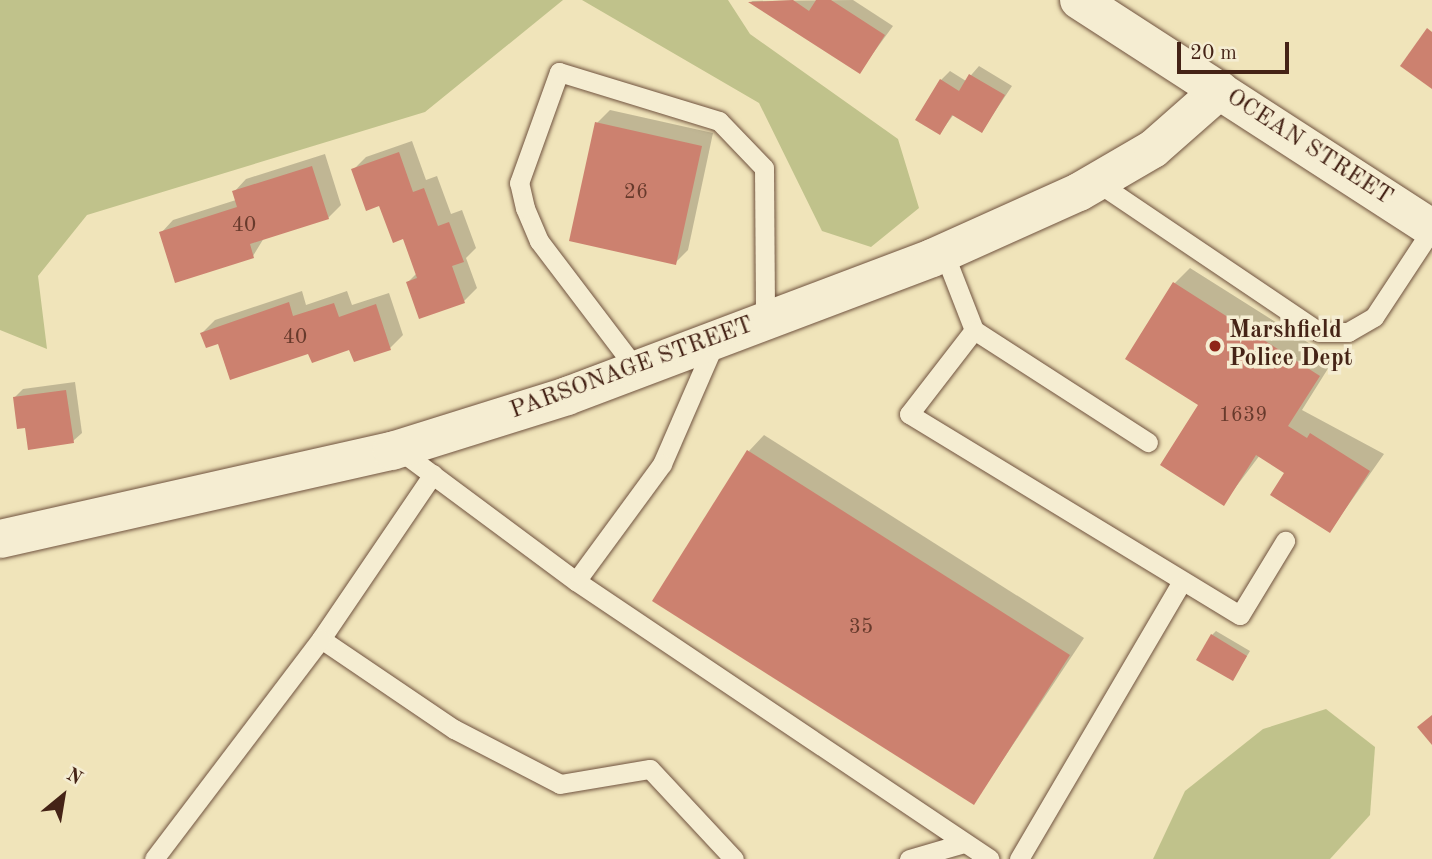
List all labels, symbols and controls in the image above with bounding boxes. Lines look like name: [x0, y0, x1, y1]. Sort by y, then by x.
scale bar: [1180, 28, 1292, 72]
text: 20 m: [1190, 43, 1237, 64]
street label: OCEAN STREET: [1220, 84, 1398, 212]
house number: 26: [624, 180, 648, 206]
house number: 40: [232, 213, 256, 239]
street label: PARSONAGE STREET: [506, 312, 758, 426]
place label: Marshfield Police Dept: [1229, 318, 1352, 374]
house number: 40: [283, 325, 307, 351]
marker: Marshfield Police Dept: [1207, 338, 1223, 354]
house number: 1639: [1219, 403, 1267, 429]
house number: 35: [849, 615, 873, 641]
north arrow: [28, 761, 98, 831]
text: N: [63, 766, 85, 789]

